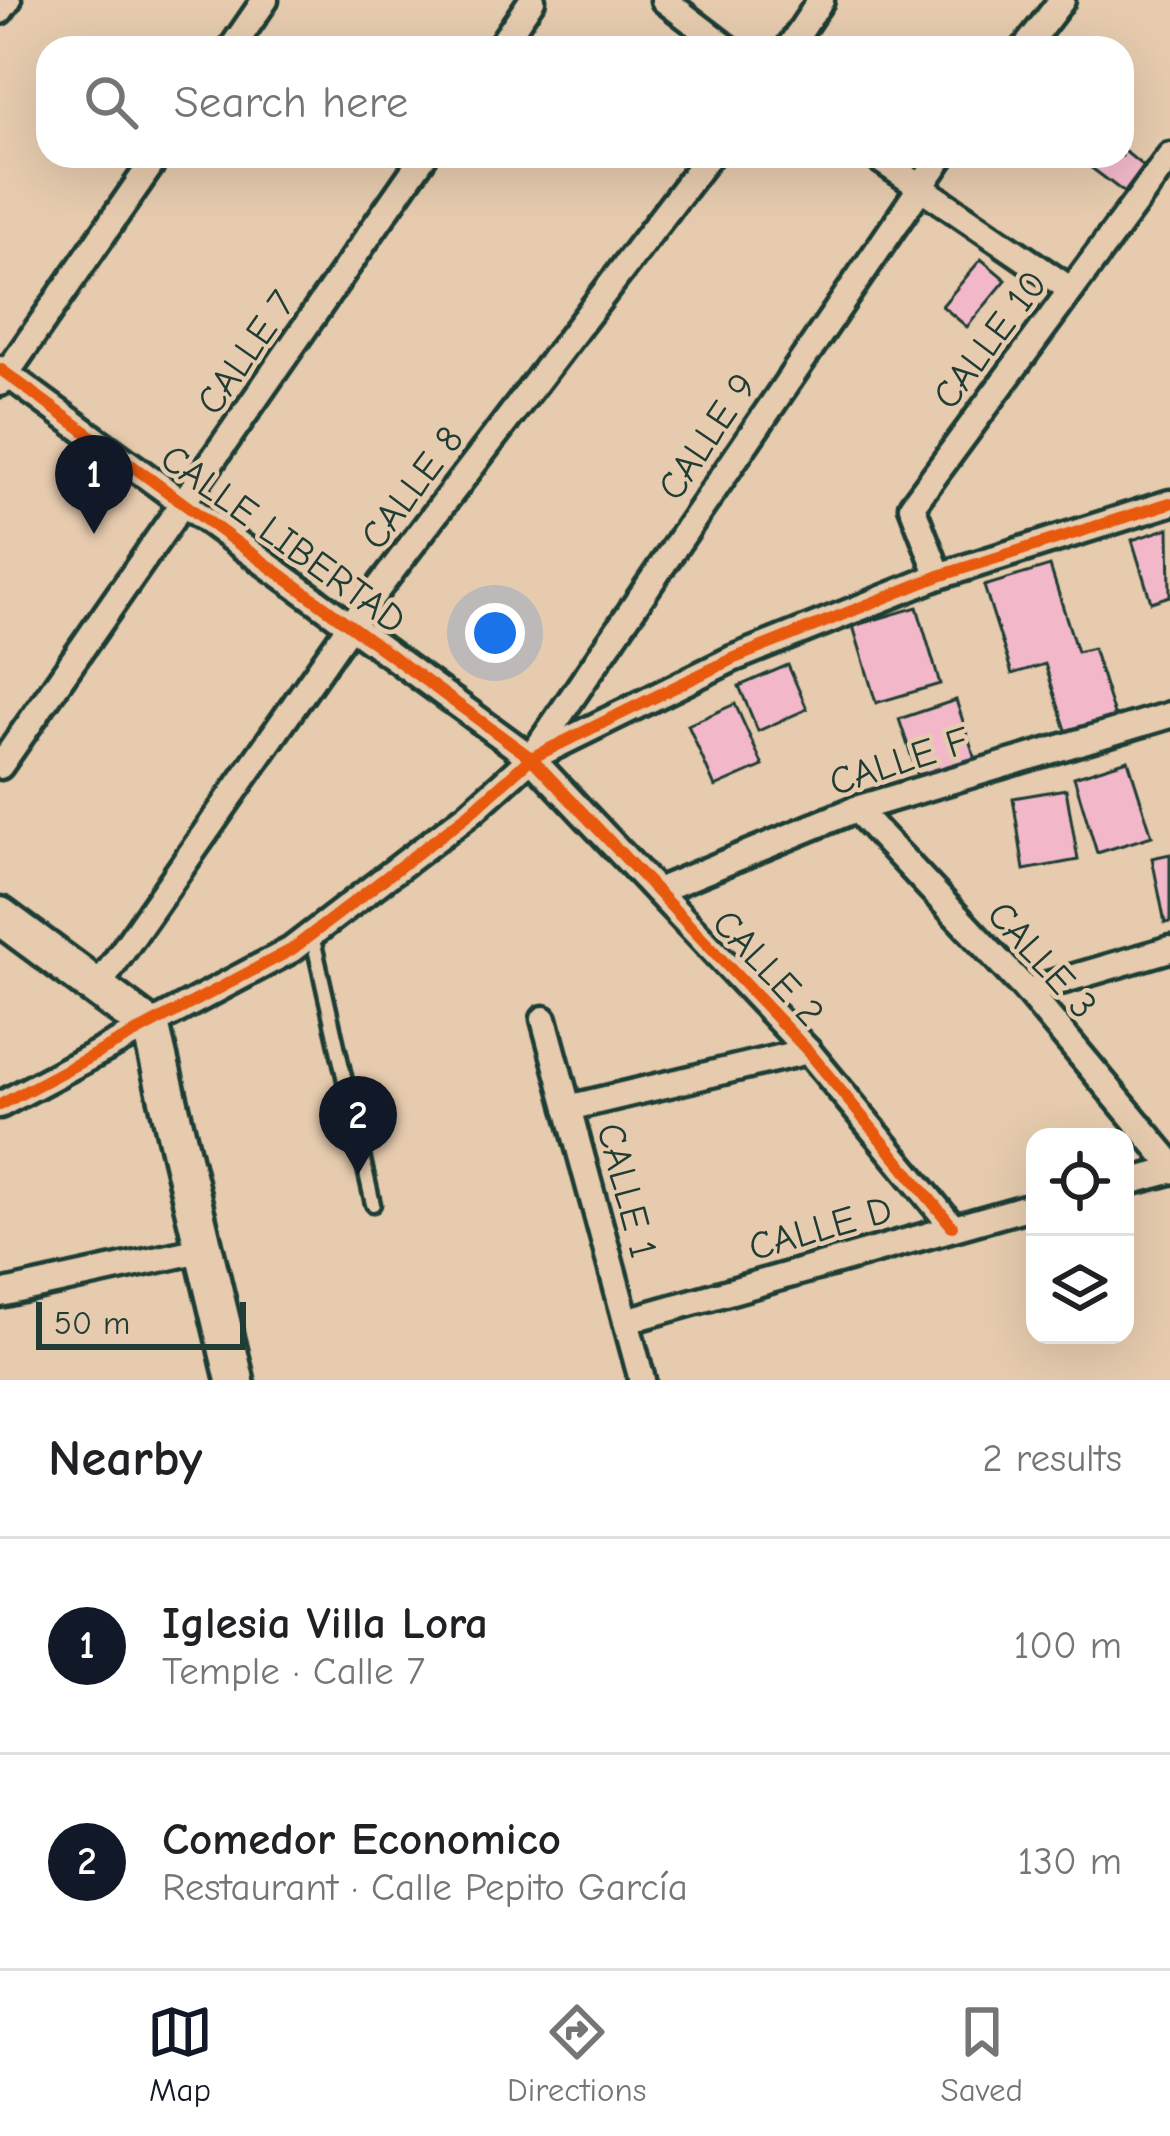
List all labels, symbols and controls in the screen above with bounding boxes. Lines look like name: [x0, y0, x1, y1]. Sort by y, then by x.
search box: [36, 36, 1134, 168]
icon: search: [78, 69, 144, 135]
text: Search here: [174, 76, 408, 128]
street label: CALLE 10: [924, 262, 1057, 418]
street label: CALLE 7: [187, 282, 305, 423]
street label: CALLE 9: [649, 365, 766, 509]
street label: CALLE 8: [351, 418, 473, 558]
pin: 1: [55, 435, 133, 534]
street label: CALLE LIBERTAD: [152, 435, 414, 643]
your location: [465, 603, 525, 663]
street label: CALLE F: [824, 718, 976, 805]
street label: CALLE 3: [978, 892, 1106, 1028]
street label: CALLE 2: [703, 901, 833, 1035]
pin: 2: [319, 1076, 397, 1175]
street label: CALLE 1: [587, 1118, 666, 1263]
map controls: [1026, 1128, 1134, 1344]
button: locate: [1026, 1128, 1134, 1236]
street label: CALLE D: [744, 1187, 897, 1270]
button: layers: [1026, 1236, 1134, 1344]
scale bar: [36, 1296, 246, 1349]
text: 50 m: [54, 1304, 130, 1342]
text: Nearby: [48, 1429, 202, 1488]
text: 2 results: [982, 1436, 1122, 1481]
text: Iglesia Villa Lora: [162, 1597, 488, 1649]
text: 1: [79, 1623, 95, 1668]
text: 100 m: [1014, 1623, 1122, 1668]
text: Temple · Calle 7: [162, 1649, 425, 1694]
text: Comedor Economico: [162, 1813, 561, 1865]
text: 2: [77, 1839, 97, 1884]
text: 130 m: [1018, 1839, 1122, 1884]
text: Restaurant · Calle Pepito García: [162, 1865, 688, 1910]
tab: Map: [147, 1999, 213, 2109]
tab: Directions: [507, 1999, 647, 2109]
tab: Saved: [941, 1999, 1023, 2109]

